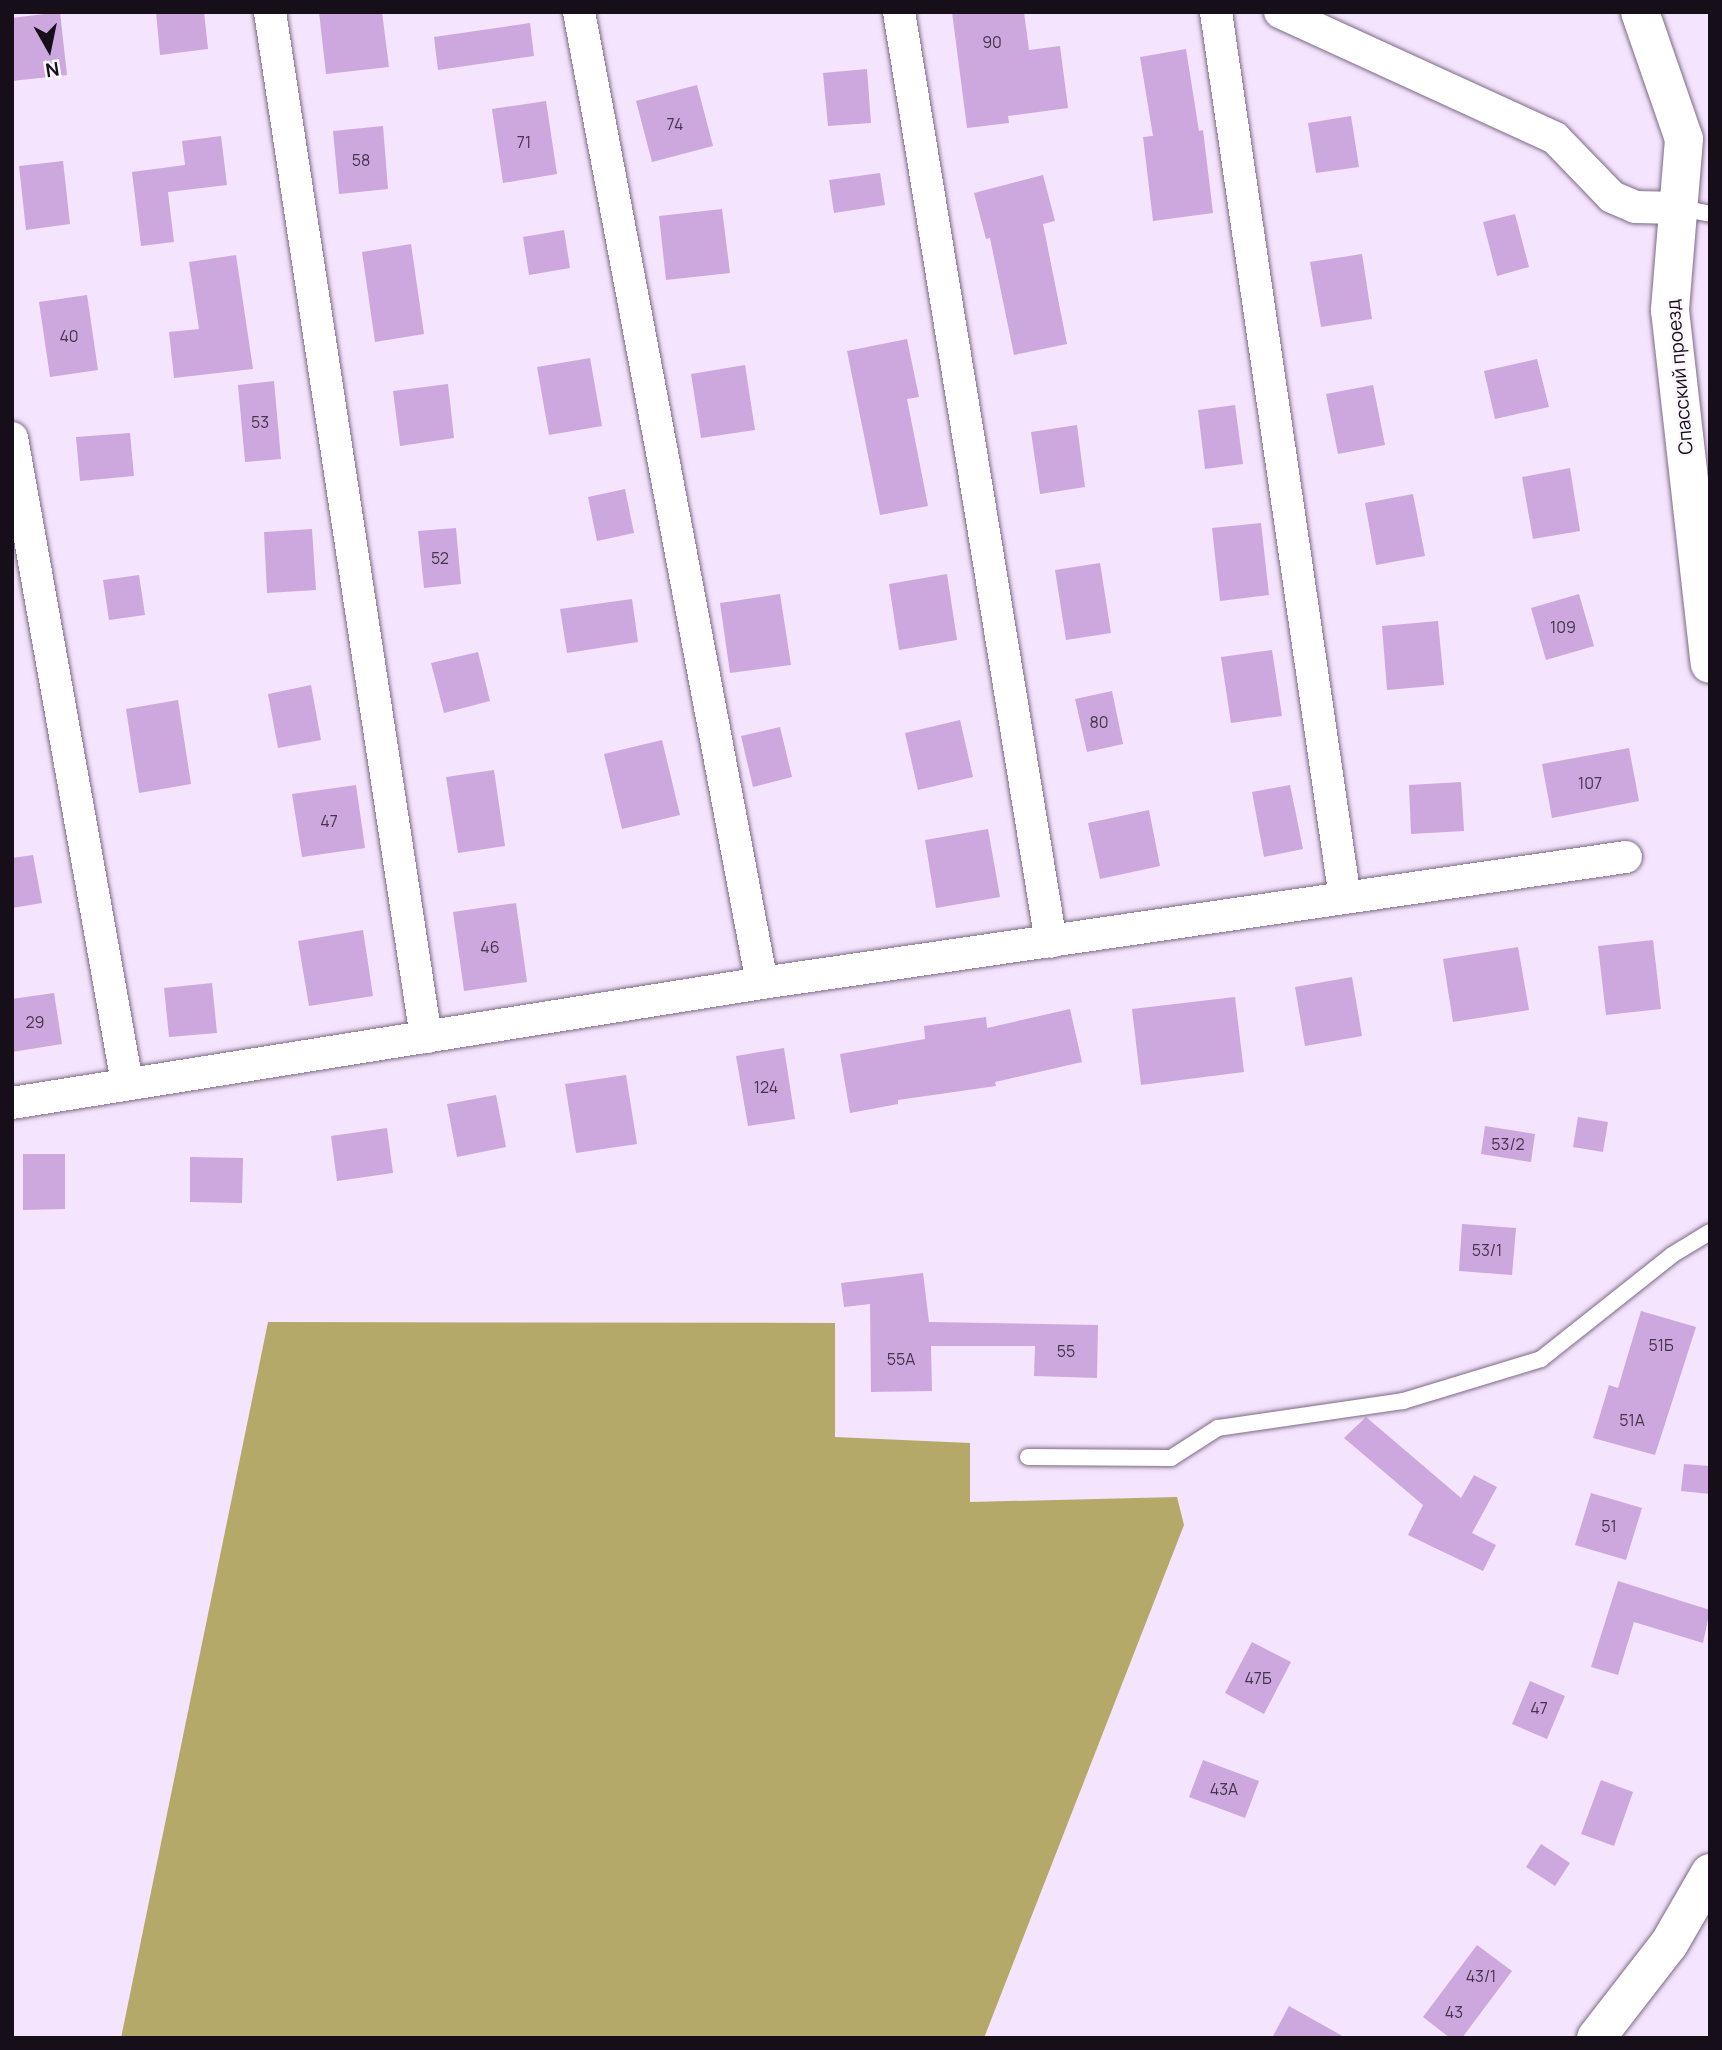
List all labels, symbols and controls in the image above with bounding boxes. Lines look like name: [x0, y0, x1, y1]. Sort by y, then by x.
north arrow: [14, 14, 84, 84]
house number: 90: [982, 32, 1002, 52]
text: N: [44, 56, 61, 84]
house number: 74: [667, 114, 683, 134]
house number: 71: [517, 132, 531, 152]
house number: 58: [352, 150, 370, 170]
street label: Спасский проезд: [1662, 299, 1698, 455]
house number: 40: [59, 326, 79, 346]
house number: 53: [251, 412, 269, 432]
house number: 52: [431, 548, 449, 568]
house number: 109: [1550, 617, 1576, 637]
house number: 80: [1089, 712, 1109, 732]
house number: 107: [1578, 773, 1602, 793]
house number: 47: [320, 811, 338, 831]
house number: 46: [480, 937, 500, 957]
house number: 29: [25, 1012, 45, 1032]
house number: 124: [754, 1077, 778, 1097]
house number: 53/2: [1491, 1134, 1525, 1154]
house number: 53/1: [1472, 1240, 1502, 1260]
house number: 51Б: [1648, 1335, 1674, 1355]
house number: 55: [1057, 1341, 1075, 1361]
house number: 55А: [887, 1349, 915, 1369]
house number: 51А: [1619, 1410, 1645, 1430]
house number: 51: [1601, 1516, 1617, 1536]
house number: 47Б: [1244, 1668, 1272, 1688]
house number: 47: [1530, 1698, 1548, 1718]
house number: 43А: [1210, 1779, 1238, 1799]
house number: 43/1: [1466, 1966, 1496, 1986]
house number: 43: [1445, 2002, 1463, 2022]

